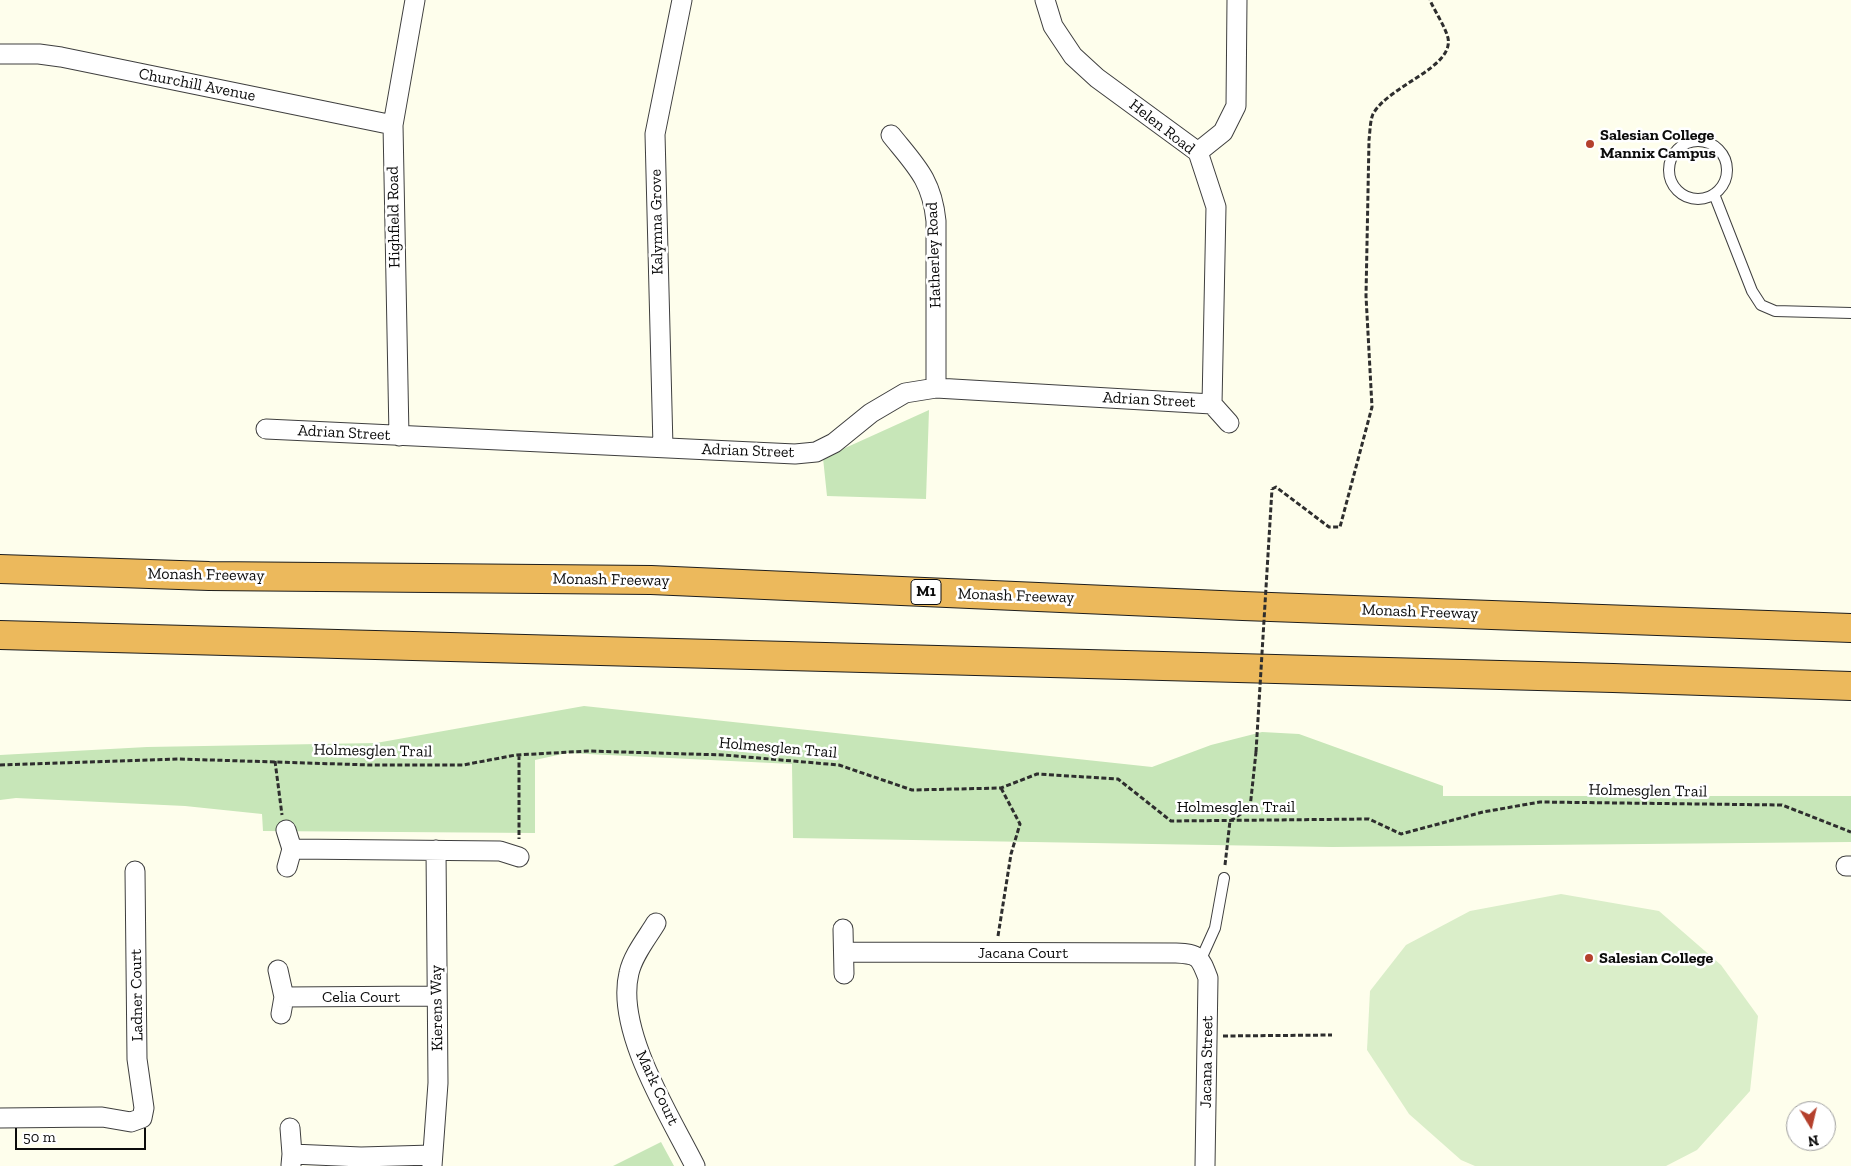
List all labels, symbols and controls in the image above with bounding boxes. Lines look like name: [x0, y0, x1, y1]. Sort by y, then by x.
street label: Churchill Avenue: [137, 64, 257, 106]
street label: Helen Road: [1125, 95, 1199, 159]
place label: Salesian College Mannix Campus: [1600, 125, 1716, 163]
marker: Salesian College Mannix Campus: [1584, 138, 1596, 150]
street label: Highfield Road: [384, 166, 404, 268]
street label: Kalymna Grove: [646, 169, 668, 275]
street label: Hatherley Road: [923, 202, 945, 308]
street label: Adrian Street: [1102, 388, 1196, 412]
street label: Adrian Street: [297, 421, 391, 445]
street label: Adrian Street: [701, 440, 795, 462]
street label: Monash Freeway: [147, 564, 265, 586]
street label: Monash Freeway: [552, 569, 670, 591]
road number: M1: [911, 580, 941, 604]
street label: Monash Freeway: [957, 584, 1075, 608]
street label: Monash Freeway: [1361, 600, 1479, 624]
street label: Holmesglen Trail: [718, 733, 838, 763]
street label: Holmesglen Trail: [313, 740, 433, 762]
street label: Holmesglen Trail: [1588, 780, 1708, 802]
street label: Holmesglen Trail: [1177, 797, 1295, 817]
street label: Jacana Court: [978, 943, 1068, 963]
place label: Salesian College: [1599, 948, 1713, 968]
street label: Ladner Court: [127, 949, 147, 1041]
marker: Salesian College: [1583, 952, 1595, 964]
street label: Kierens Way: [427, 965, 447, 1051]
street label: Celia Court: [322, 987, 400, 1007]
street label: Jacana Street: [1197, 1016, 1217, 1108]
street label: Mark Court: [631, 1047, 683, 1129]
north arrow: [1786, 1101, 1836, 1151]
scale bar: [18, 1118, 149, 1150]
text: 50 m: [23, 1128, 56, 1146]
text: N: [1807, 1131, 1820, 1150]

